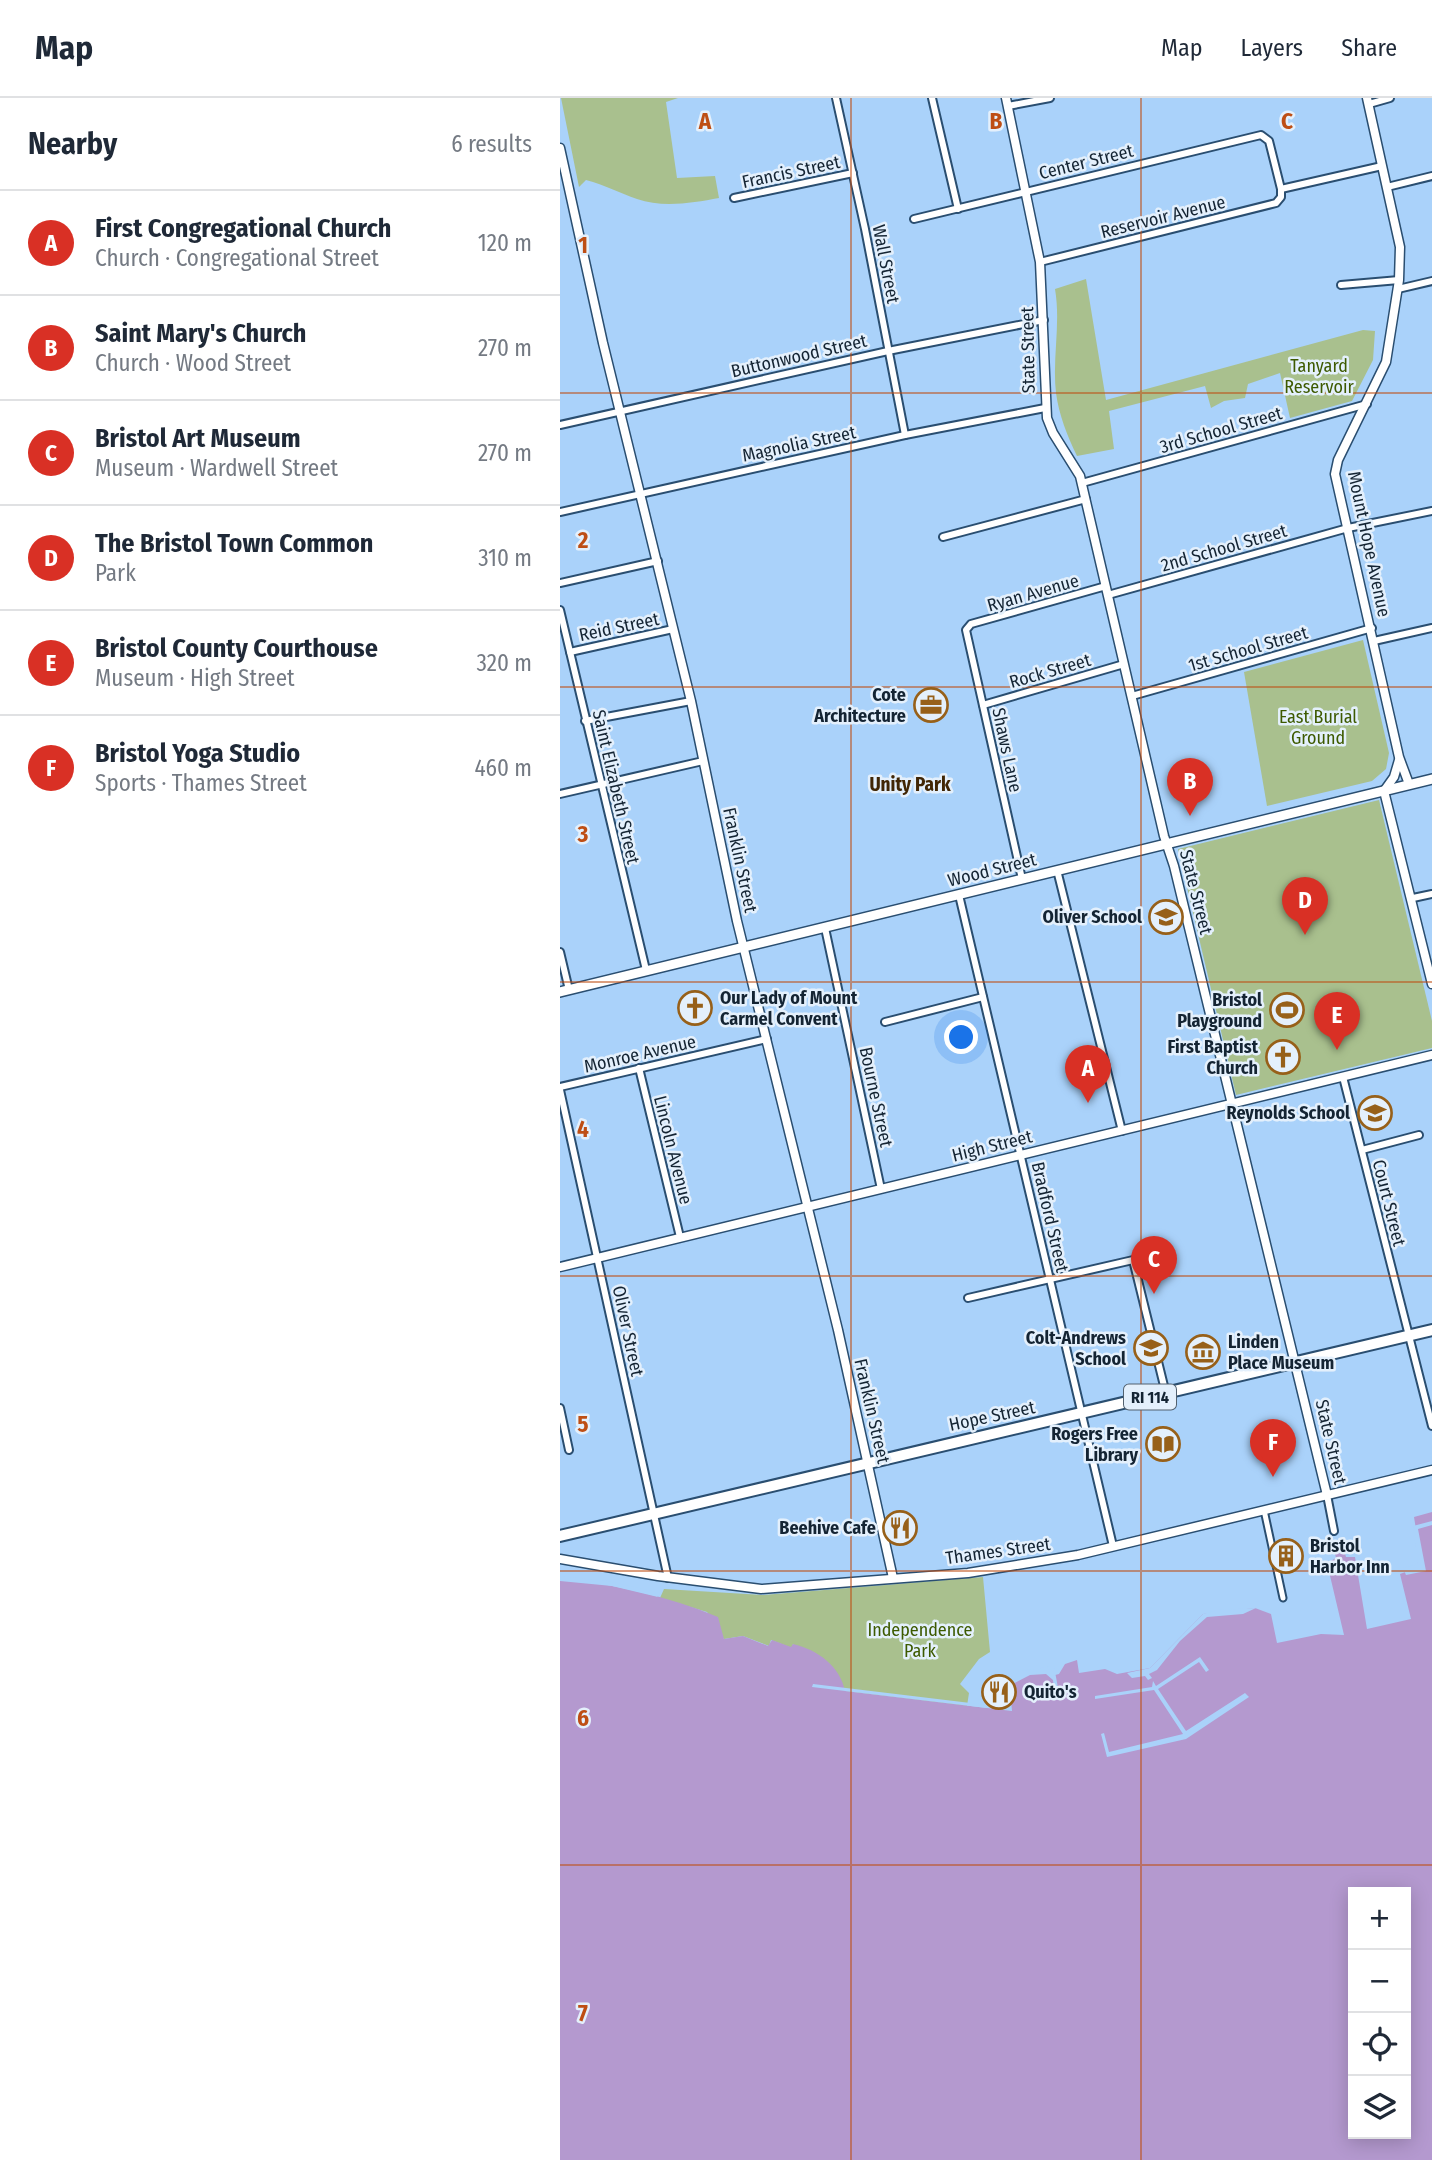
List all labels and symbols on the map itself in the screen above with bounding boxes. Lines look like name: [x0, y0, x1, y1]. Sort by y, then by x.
text: A: [698, 107, 712, 135]
text: B: [990, 107, 1003, 135]
text: C: [1281, 107, 1293, 135]
street label: Center Street: [1037, 140, 1136, 184]
street label: Francis Street: [740, 151, 842, 193]
street label: Reservoir Avenue: [1098, 191, 1228, 243]
street label: Wall Street: [868, 223, 904, 305]
text: 1: [578, 231, 588, 259]
street label: State Street: [1016, 306, 1040, 393]
street label: Buttonwood Street: [729, 330, 869, 382]
park label: Tanyard Reservoir: [1284, 355, 1354, 398]
street label: 3rd School Street: [1157, 402, 1285, 458]
street label: Magnolia Street: [740, 421, 858, 467]
street label: Mount Hope Avenue: [1343, 469, 1395, 619]
street label: 2nd School Street: [1159, 520, 1289, 576]
text: 2: [577, 526, 589, 554]
street label: Ryan Avenue: [985, 569, 1081, 617]
street label: Reid Street: [577, 608, 661, 646]
street label: 1st School Street: [1186, 621, 1310, 677]
street label: Rock Street: [1007, 649, 1093, 693]
place label: Cote Architecture: [813, 684, 906, 727]
office icon: Cote Architecture: [912, 686, 950, 724]
street label: Shaws Lane: [987, 706, 1027, 794]
park label: East Burial Ground: [1279, 706, 1357, 749]
street label: Saint Elizabeth Street: [588, 708, 644, 866]
pin: B: [1167, 758, 1213, 816]
district label: Unity Park: [869, 773, 951, 796]
street label: Franklin Street: [718, 805, 762, 915]
text: 3: [577, 820, 589, 848]
street label: State Street: [1175, 847, 1217, 937]
street label: Wood Street: [945, 848, 1039, 892]
pin: D: [1282, 877, 1328, 935]
school or university icon: Oliver School: [1147, 898, 1185, 936]
place label: Oliver School: [1043, 906, 1142, 928]
place label: Our Lady of Mount Carmel Convent: [720, 987, 858, 1030]
church icon: Our Lady of Mount Carmel Convent: [676, 989, 714, 1027]
place label: Bristol Playground: [1177, 989, 1262, 1032]
sports icon: Bristol Playground: [1268, 991, 1306, 1029]
pin: E: [1314, 992, 1360, 1050]
your location: [944, 1020, 978, 1054]
street label: Monroe Avenue: [582, 1030, 698, 1078]
place label: First Baptist Church: [1167, 1036, 1259, 1079]
church icon: First Baptist Church: [1264, 1038, 1302, 1076]
street label: Bourne Street: [855, 1045, 897, 1149]
pin: A: [1065, 1045, 1111, 1103]
street label: Lincoln Avenue: [649, 1093, 697, 1207]
school or university icon: Reynolds School: [1356, 1094, 1394, 1132]
place label: Reynolds School: [1227, 1102, 1350, 1124]
text: 4: [577, 1115, 589, 1143]
street label: High Street: [950, 1125, 1034, 1167]
street label: Court Street: [1368, 1157, 1410, 1249]
street label: Bradford Street: [1027, 1160, 1073, 1275]
pin: C: [1131, 1236, 1177, 1294]
street label: Oliver Street: [608, 1284, 648, 1378]
place label: Colt-Andrews School: [1026, 1327, 1126, 1370]
school or university icon: Colt-Andrews School: [1132, 1329, 1170, 1367]
place label: Linden Place Museum: [1228, 1331, 1334, 1374]
museum icon: Linden Place Museum: [1184, 1333, 1222, 1371]
street label: Franklin Street: [849, 1356, 895, 1466]
road number: RI 114: [1124, 1385, 1176, 1410]
street label: Hope Street: [947, 1396, 1037, 1436]
street label: State Street: [1311, 1397, 1351, 1487]
text: 5: [577, 1410, 589, 1438]
pin: F: [1250, 1419, 1296, 1477]
place label: Rogers Free Library: [1051, 1423, 1138, 1466]
library icon: Rogers Free Library: [1144, 1425, 1182, 1463]
restaurant icon: Beehive Cafe: [881, 1509, 919, 1547]
place label: Beehive Cafe: [779, 1517, 876, 1539]
street label: Thames Street: [944, 1533, 1052, 1569]
place label: Bristol Harbor Inn: [1310, 1535, 1390, 1578]
building icon: Bristol Harbor Inn: [1267, 1537, 1305, 1575]
park label: Independence Park: [868, 1619, 973, 1662]
restaurant icon: Quito's: [980, 1673, 1018, 1711]
place label: Quito's: [1024, 1681, 1077, 1703]
text: 6: [577, 1704, 589, 1732]
text: 7: [578, 1999, 588, 2027]

